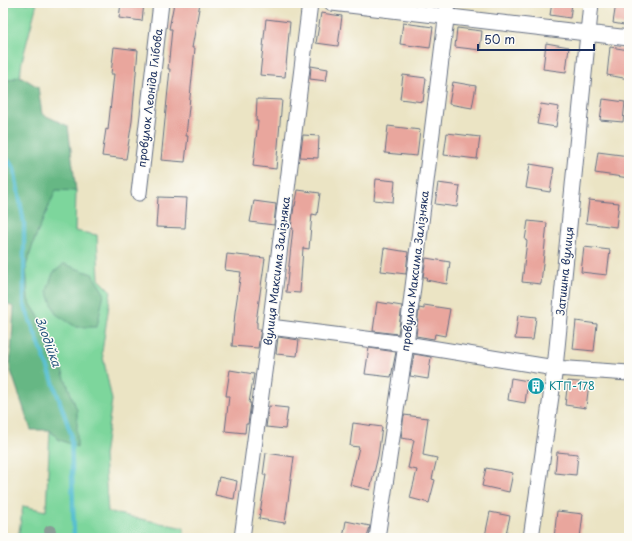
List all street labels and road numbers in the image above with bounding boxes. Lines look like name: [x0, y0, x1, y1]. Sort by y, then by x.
street label: провулок Леоніда Глібова: [133, 27, 166, 168]
street label: провулок Максима Залізняка: [396, 189, 433, 352]
street label: вулиця Максима Залізняка: [259, 195, 294, 346]
street label: Затишна вулиця: [551, 226, 578, 316]

